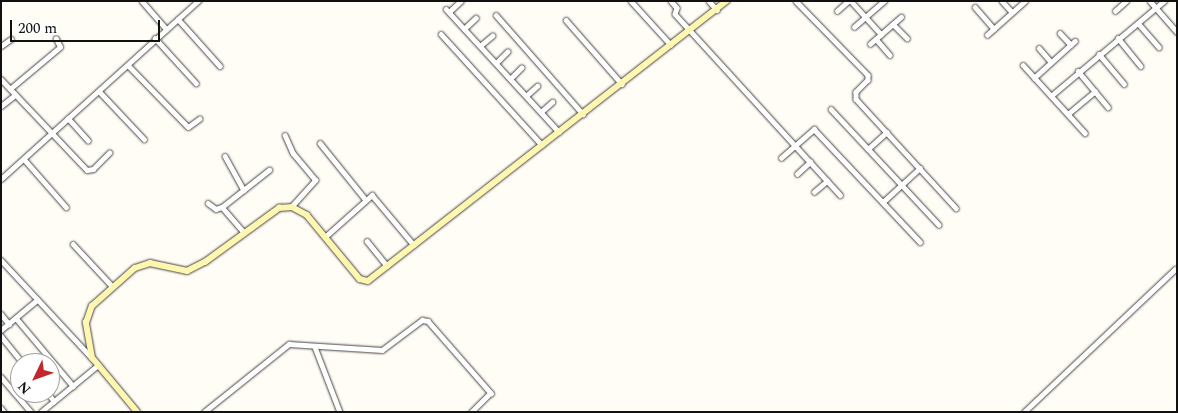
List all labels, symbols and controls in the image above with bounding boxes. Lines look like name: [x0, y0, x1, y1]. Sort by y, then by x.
scale bar: [12, 10, 162, 42]
text: 200 m: [18, 17, 57, 40]
north arrow: [10, 353, 60, 403]
text: N: [13, 376, 36, 399]

